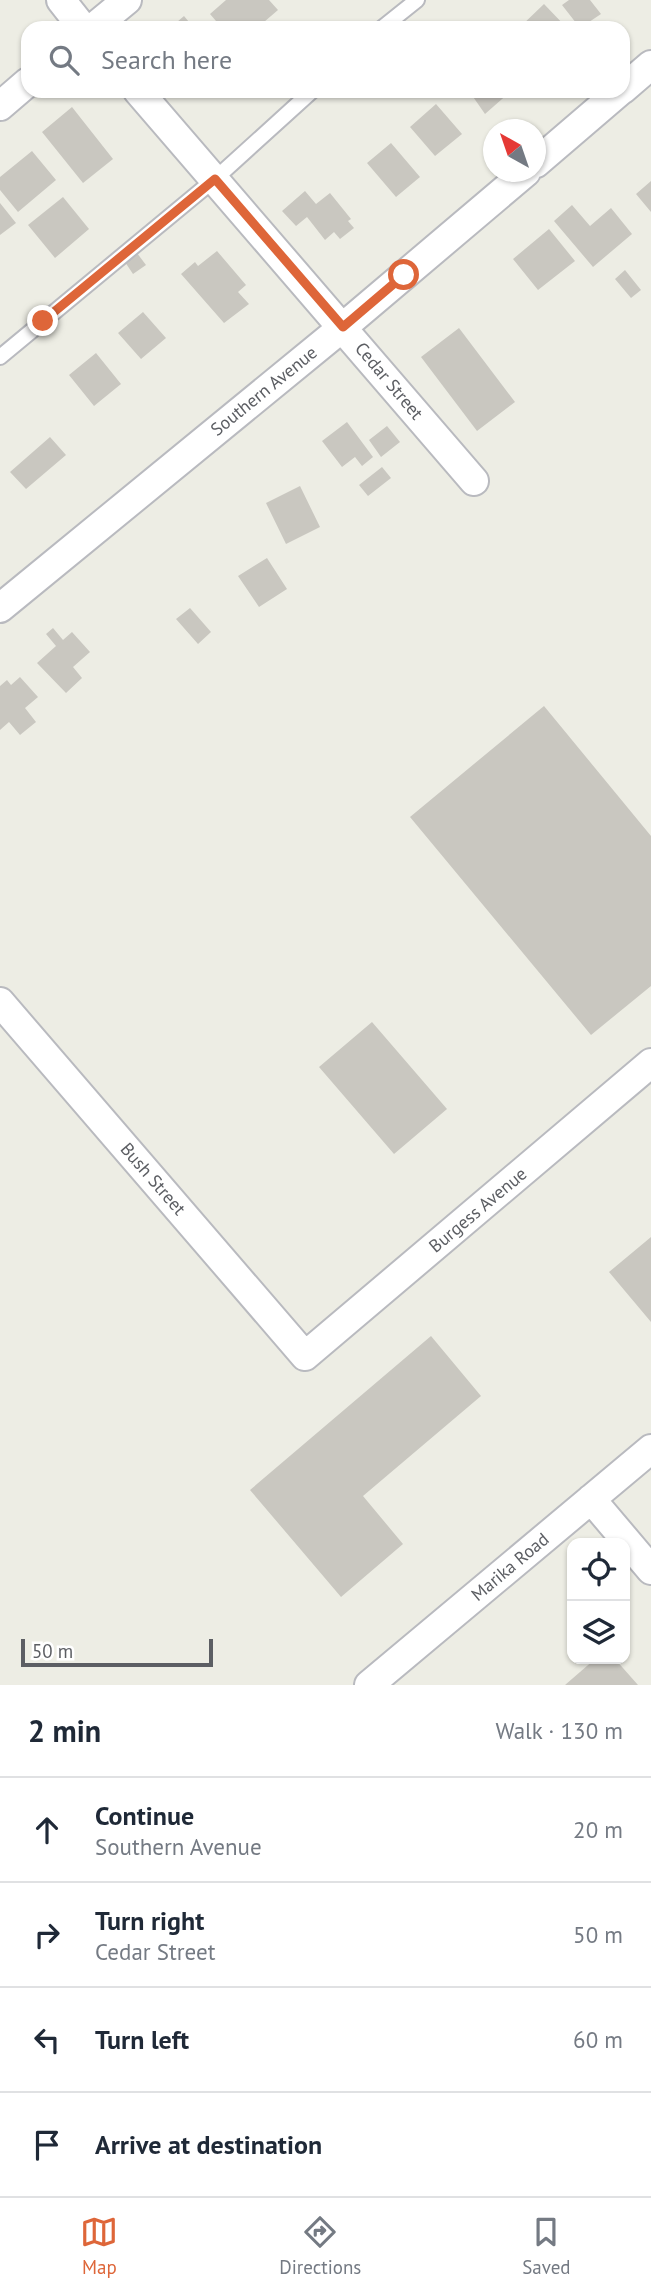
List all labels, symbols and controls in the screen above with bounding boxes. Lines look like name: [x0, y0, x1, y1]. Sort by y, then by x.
search box: [21, 21, 630, 98]
icon: search: [45, 41, 83, 79]
text: Search here: [101, 43, 232, 76]
north arrow: [483, 119, 546, 182]
route start: [388, 259, 419, 290]
route end: [27, 305, 58, 336]
street label: Cedar Street: [350, 337, 429, 424]
street label: Southern Avenue: [206, 341, 322, 441]
street label: Bush Street: [116, 1138, 191, 1220]
street label: Burgess Avenue: [424, 1162, 531, 1257]
street label: Marika Road: [466, 1527, 553, 1606]
map controls: [567, 1538, 630, 1664]
button: locate: [567, 1538, 630, 1601]
button: layers: [567, 1601, 630, 1664]
scale bar: [21, 1636, 214, 1668]
text: 50 m: [32, 1639, 73, 1663]
text: 2 min: [28, 1711, 101, 1750]
text: Walk · 130 m: [496, 1716, 623, 1745]
text: Continue: [95, 1799, 194, 1832]
icon: ahead: [28, 1811, 66, 1849]
text: 20 m: [573, 1815, 623, 1844]
text: Southern Avenue: [95, 1832, 262, 1861]
text: Turn right: [95, 1904, 204, 1937]
icon: right: [28, 1916, 66, 1954]
text: 50 m: [573, 1920, 623, 1949]
text: Cedar Street: [95, 1937, 216, 1966]
icon: left: [28, 2021, 66, 2059]
text: Turn left: [95, 2023, 189, 2056]
text: 60 m: [573, 2025, 623, 2054]
icon: arrive: [28, 2126, 66, 2164]
text: Arrive at destination: [95, 2128, 322, 2161]
tab: Map: [80, 2213, 118, 2279]
tab: Directions: [279, 2213, 361, 2279]
tab: Saved: [522, 2213, 571, 2279]

